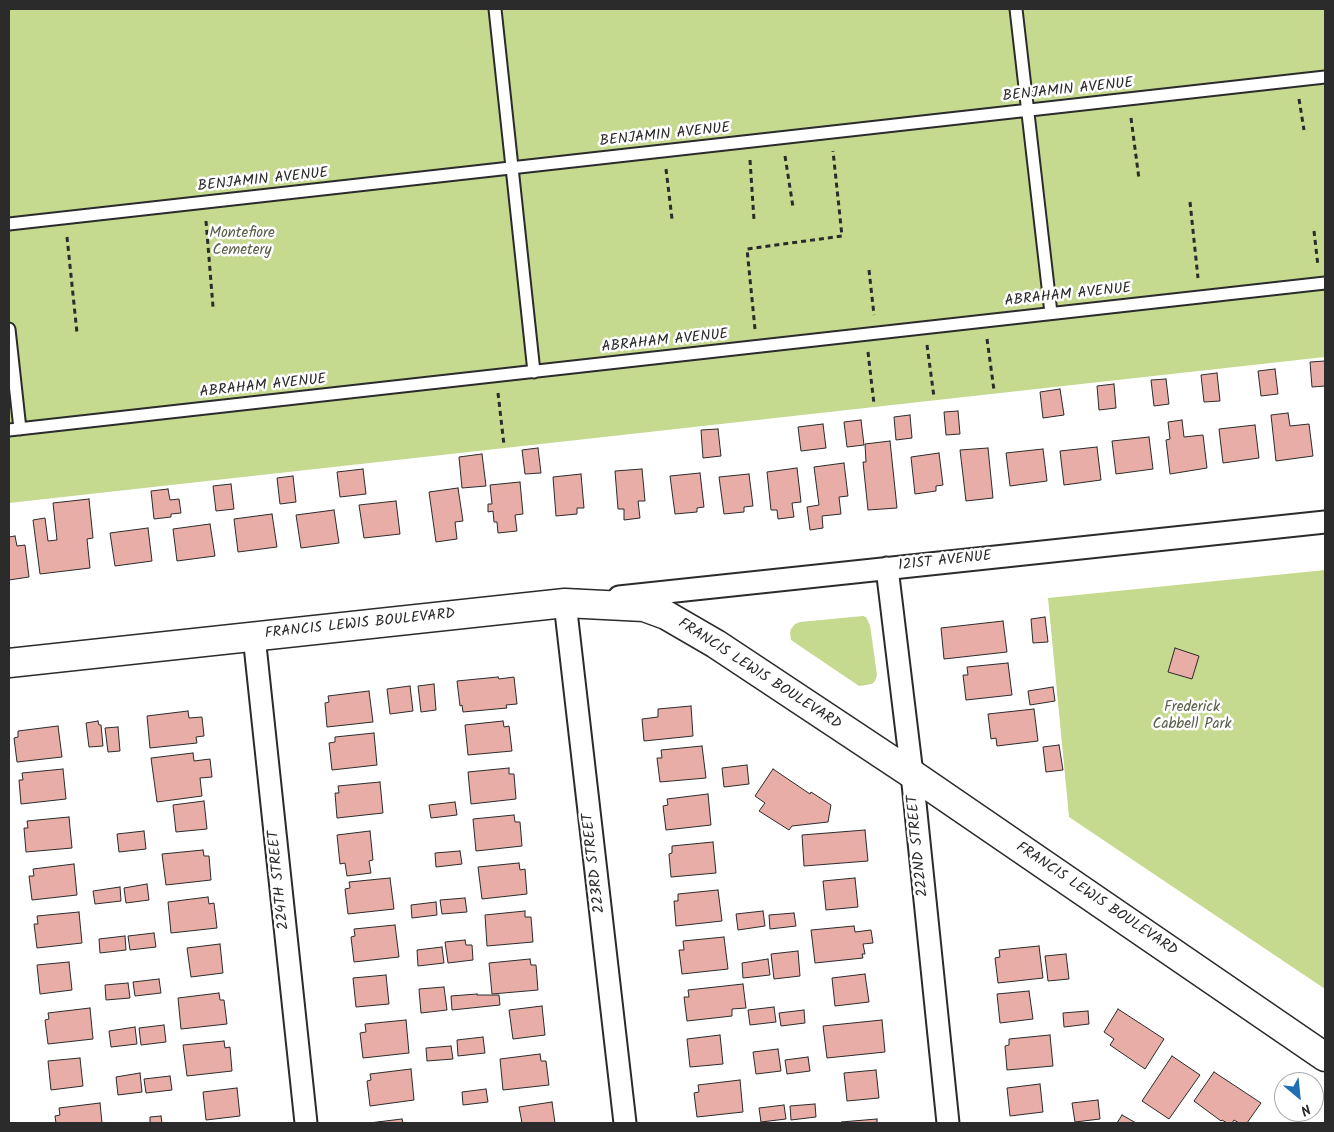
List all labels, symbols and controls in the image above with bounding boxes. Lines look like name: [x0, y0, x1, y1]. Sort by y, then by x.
street label: BENJAMIN AVENUE: [1002, 75, 1134, 107]
street label: BENJAMIN AVENUE: [599, 120, 731, 152]
street label: BENJAMIN AVENUE: [197, 165, 329, 197]
park label: Montefiore Cemetery: [209, 225, 275, 260]
street label: ABRAHAM AVENUE: [1004, 280, 1132, 312]
street label: ABRAHAM AVENUE: [601, 326, 729, 358]
street label: ABRAHAM AVENUE: [199, 371, 327, 403]
street label: 121ST AVENUE: [897, 548, 993, 576]
street label: FRANCIS LEWIS BOULEVARD: [264, 606, 456, 644]
street label: FRANCIS LEWIS BOULEVARD: [674, 615, 844, 735]
park label: Frederick Cabbell Park: [1152, 699, 1232, 734]
street label: 222ND STREET: [905, 794, 933, 898]
street label: 223RD STREET: [580, 812, 610, 914]
street label: 224TH STREET: [266, 829, 294, 931]
street label: FRANCIS LEWIS BOULEVARD: [1012, 839, 1180, 961]
north arrow: [1274, 1072, 1324, 1122]
text: N: [1297, 1098, 1315, 1121]

